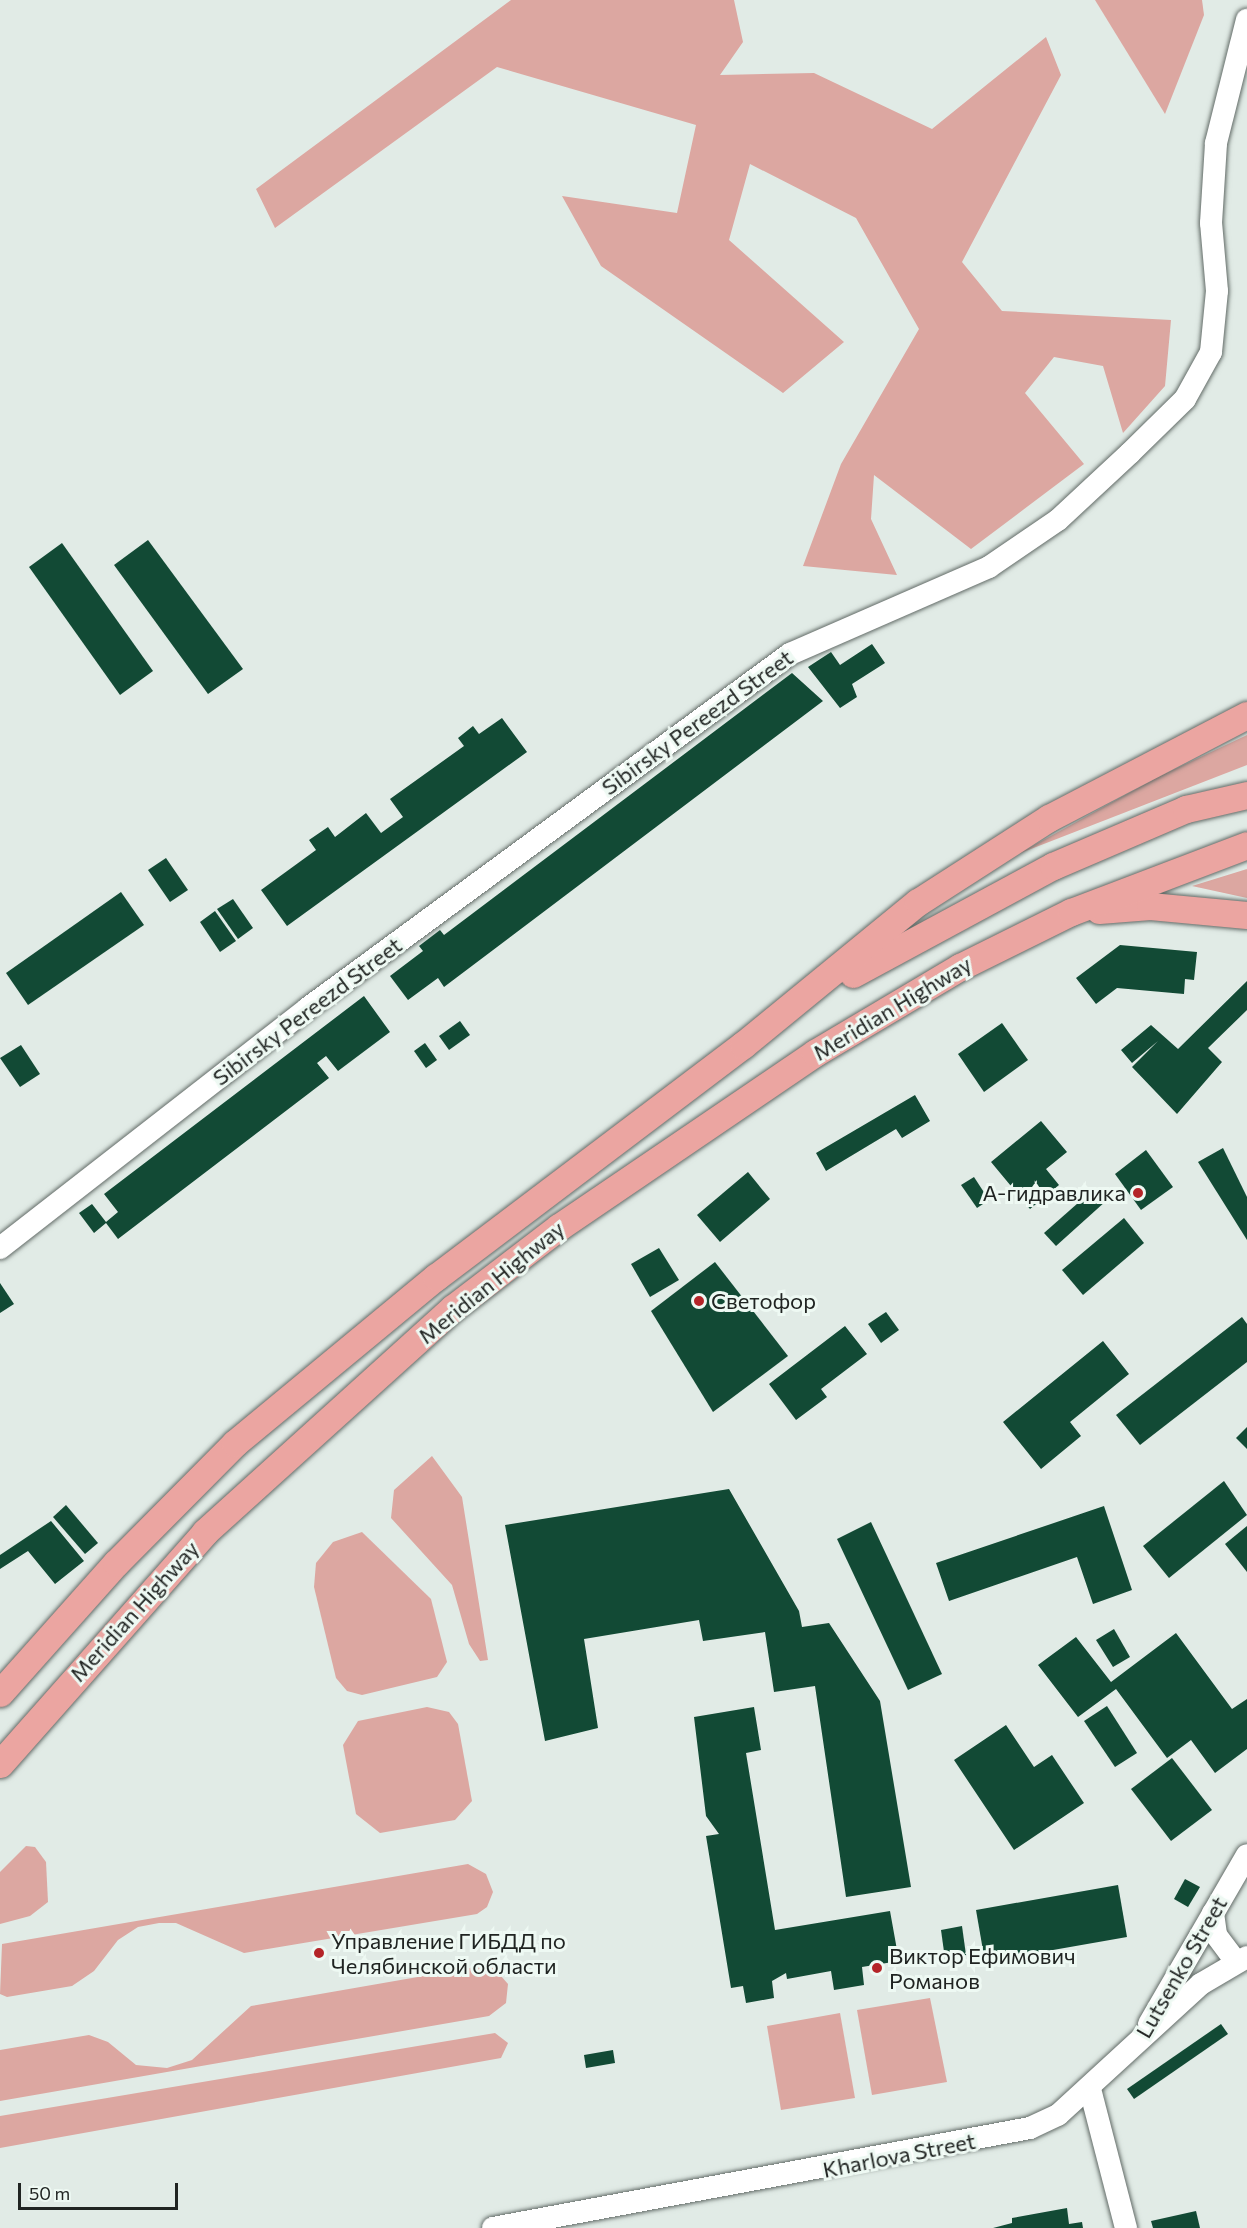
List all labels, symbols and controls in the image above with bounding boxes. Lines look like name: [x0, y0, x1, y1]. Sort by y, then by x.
street label: Sibirsky Pereezd Street: [596, 644, 798, 800]
street label: Sibirsky Pereezd Street: [207, 931, 407, 1091]
street label: Meridian Highway: [808, 950, 976, 1066]
place label: А-гидравлика: [982, 1180, 1126, 1206]
marker: А-гидравлика: [1131, 1186, 1145, 1200]
street label: Meridian Highway: [413, 1215, 569, 1349]
place label: Светофор: [711, 1288, 816, 1314]
marker: Светофор: [692, 1294, 706, 1308]
street label: Meridian Highway: [64, 1535, 204, 1687]
street label: Lutsenko Street: [1130, 1892, 1232, 2042]
place label: Управление ГИБДД по Челябинской области: [331, 1927, 566, 1978]
place label: Виктор Ефимович Романов: [889, 1942, 1076, 1994]
marker: Управление ГИБДД по Челябинской области: [312, 1946, 326, 1960]
marker: Виктор Ефимович Романов: [870, 1961, 884, 1975]
street label: Kharlova Street: [820, 2127, 978, 2183]
scale bar: [21, 2171, 182, 2209]
text: 50 m: [29, 2182, 70, 2204]

